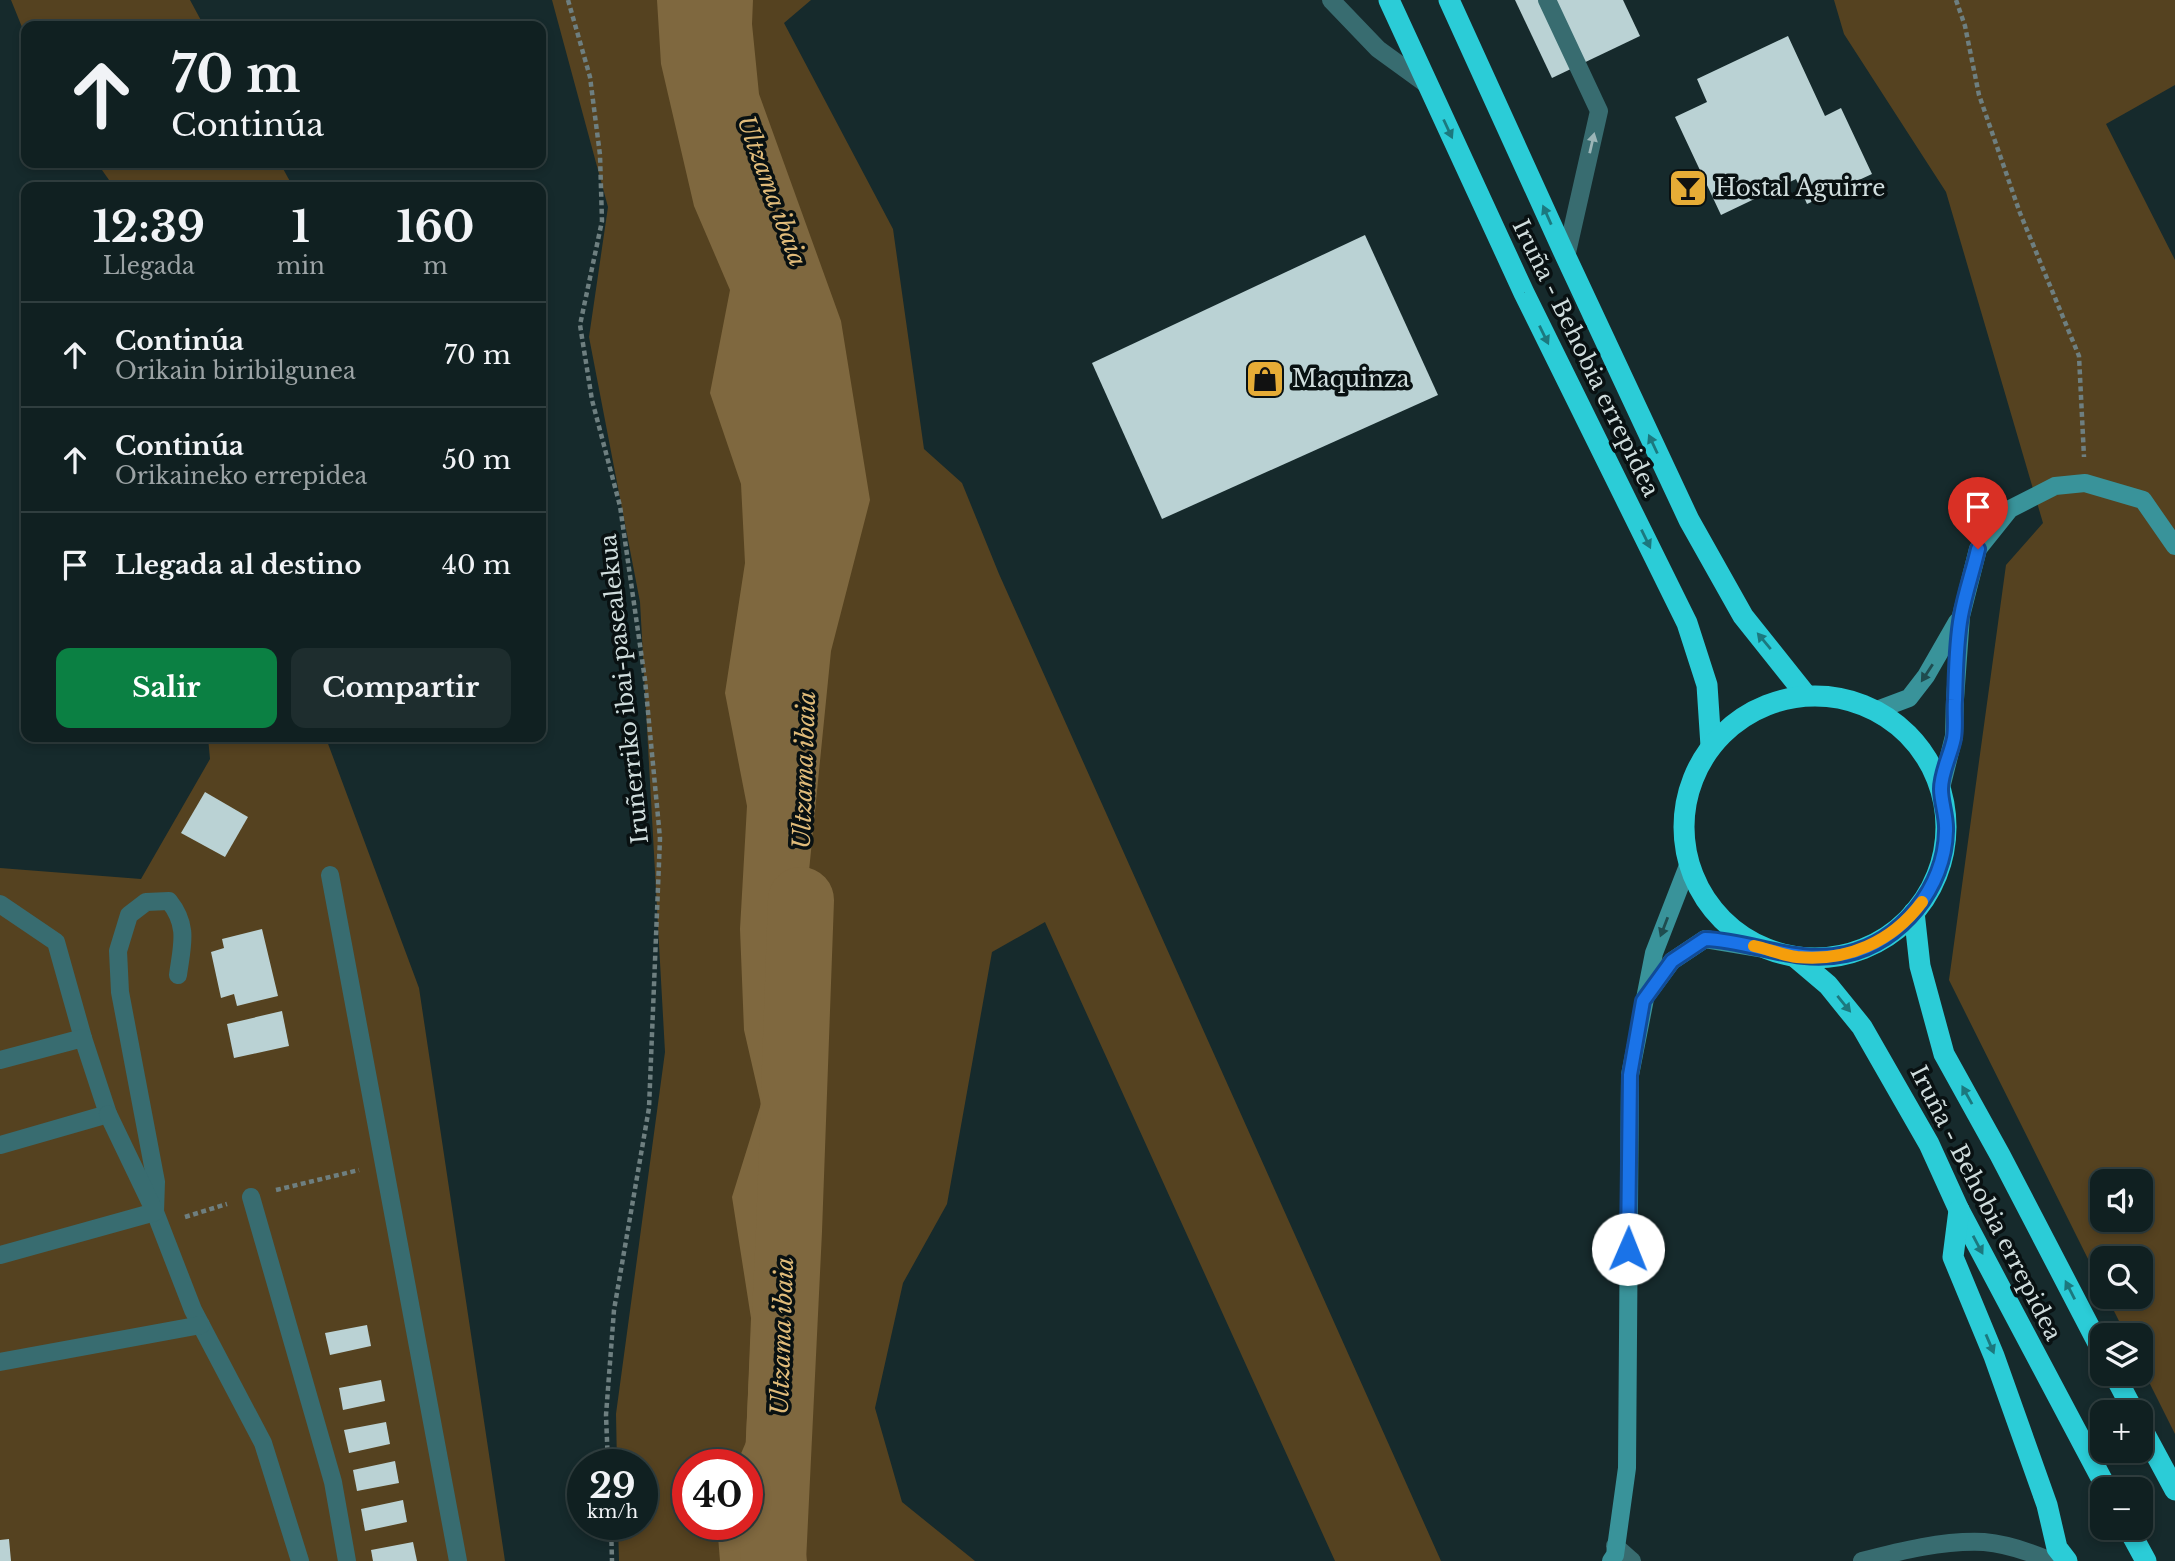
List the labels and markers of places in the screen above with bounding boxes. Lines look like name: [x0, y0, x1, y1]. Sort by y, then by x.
bar icon: Hostal Aguirre: [1667, 167, 1709, 209]
place label: Hostal Aguirre: [1715, 174, 1885, 202]
shop icon: Maquinza: [1244, 358, 1286, 400]
place label: Maquinza: [1292, 365, 1410, 393]
pin: [1948, 477, 2008, 549]

